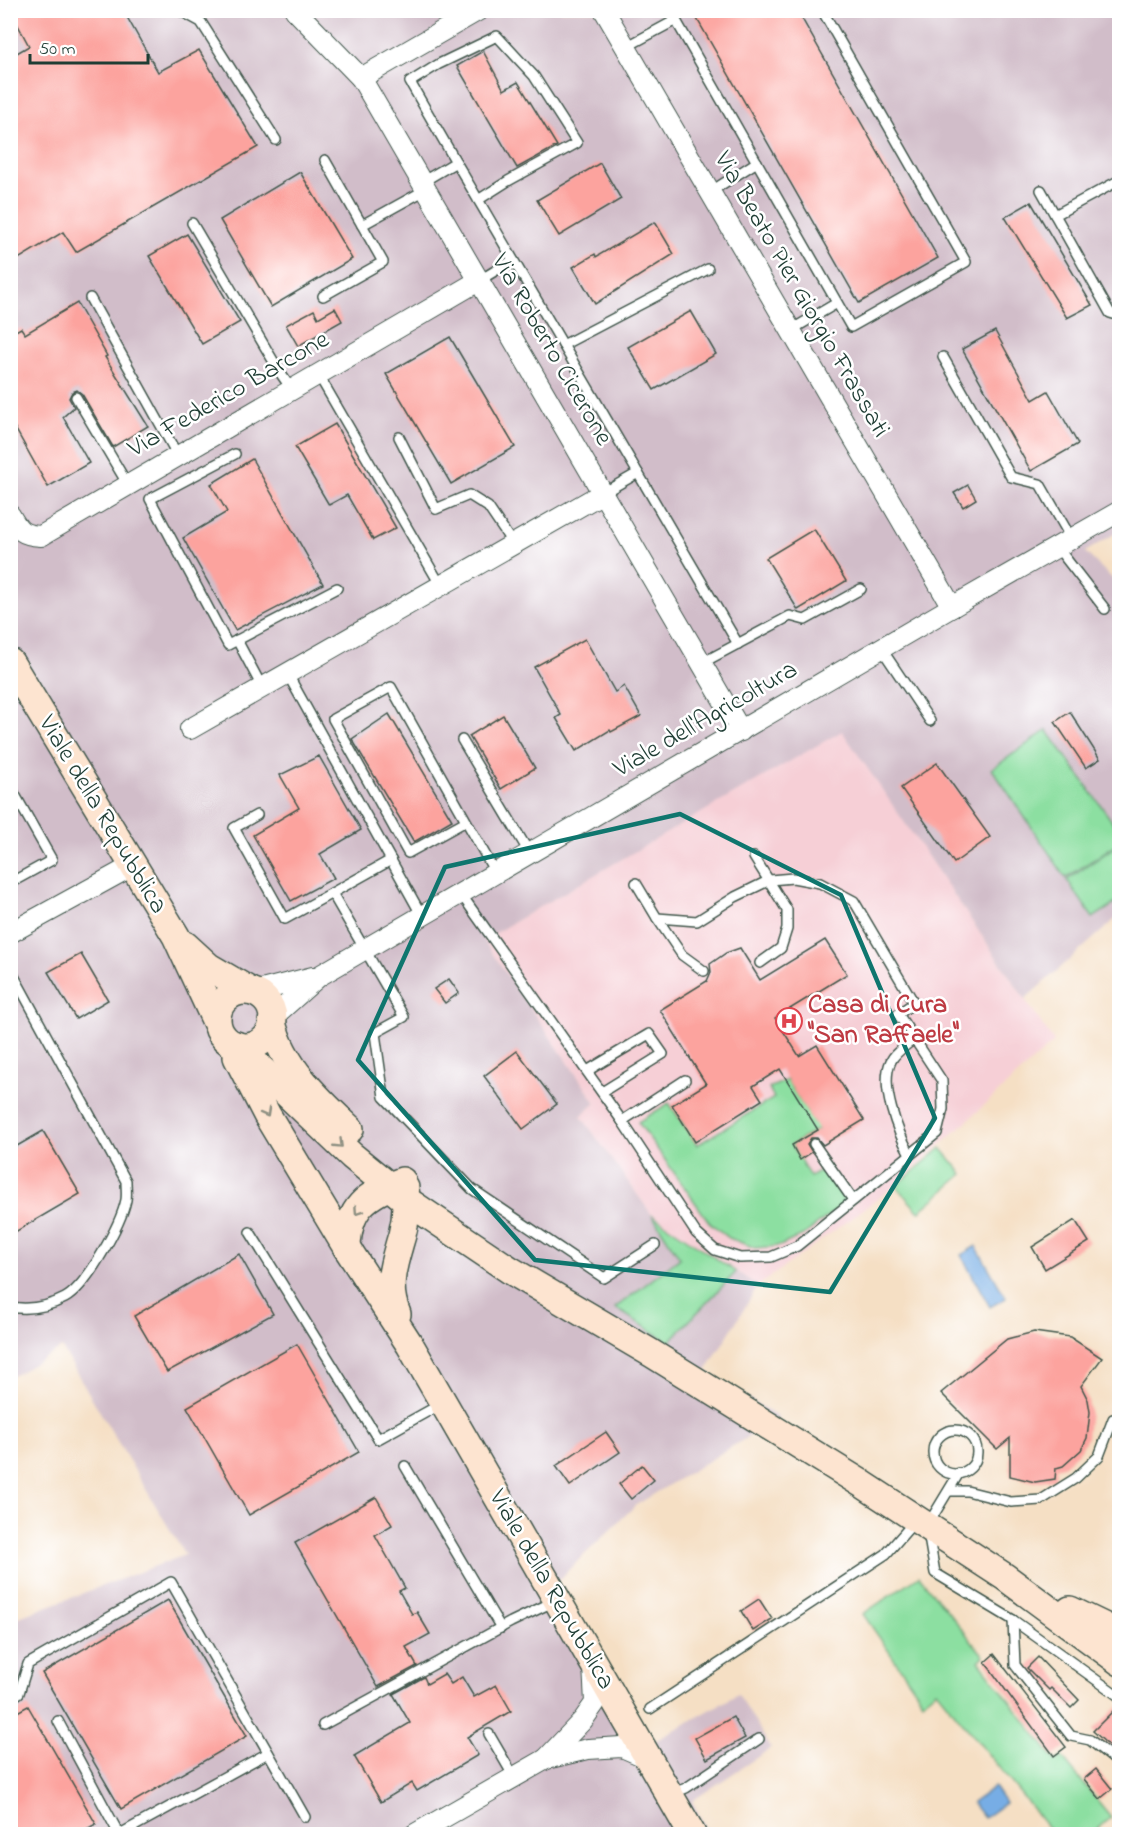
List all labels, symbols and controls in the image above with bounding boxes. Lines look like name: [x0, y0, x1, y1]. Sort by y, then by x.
scale bar: [30, 27, 148, 65]
text: 50 m: [39, 37, 76, 63]
street label: Via Beato Pier Giorgio Frassati: [703, 144, 899, 445]
street label: Via Roberto Cicerone: [480, 246, 622, 453]
street label: Via Federico Barcone: [120, 322, 337, 469]
street label: Viale dell'Agricoltura: [606, 652, 805, 789]
street label: Viale della Repubblica: [27, 708, 176, 922]
place label: Casa di Cura "San Raffaele": [807, 987, 959, 1055]
hospital icon: Casa di Cura "San Raffaele": [774, 1006, 804, 1036]
one-way arrow: [259, 1107, 270, 1117]
one-way arrow: [332, 1137, 343, 1148]
one-way arrow: [354, 1204, 365, 1215]
street label: Viale della Repubblica: [478, 1482, 624, 1697]

